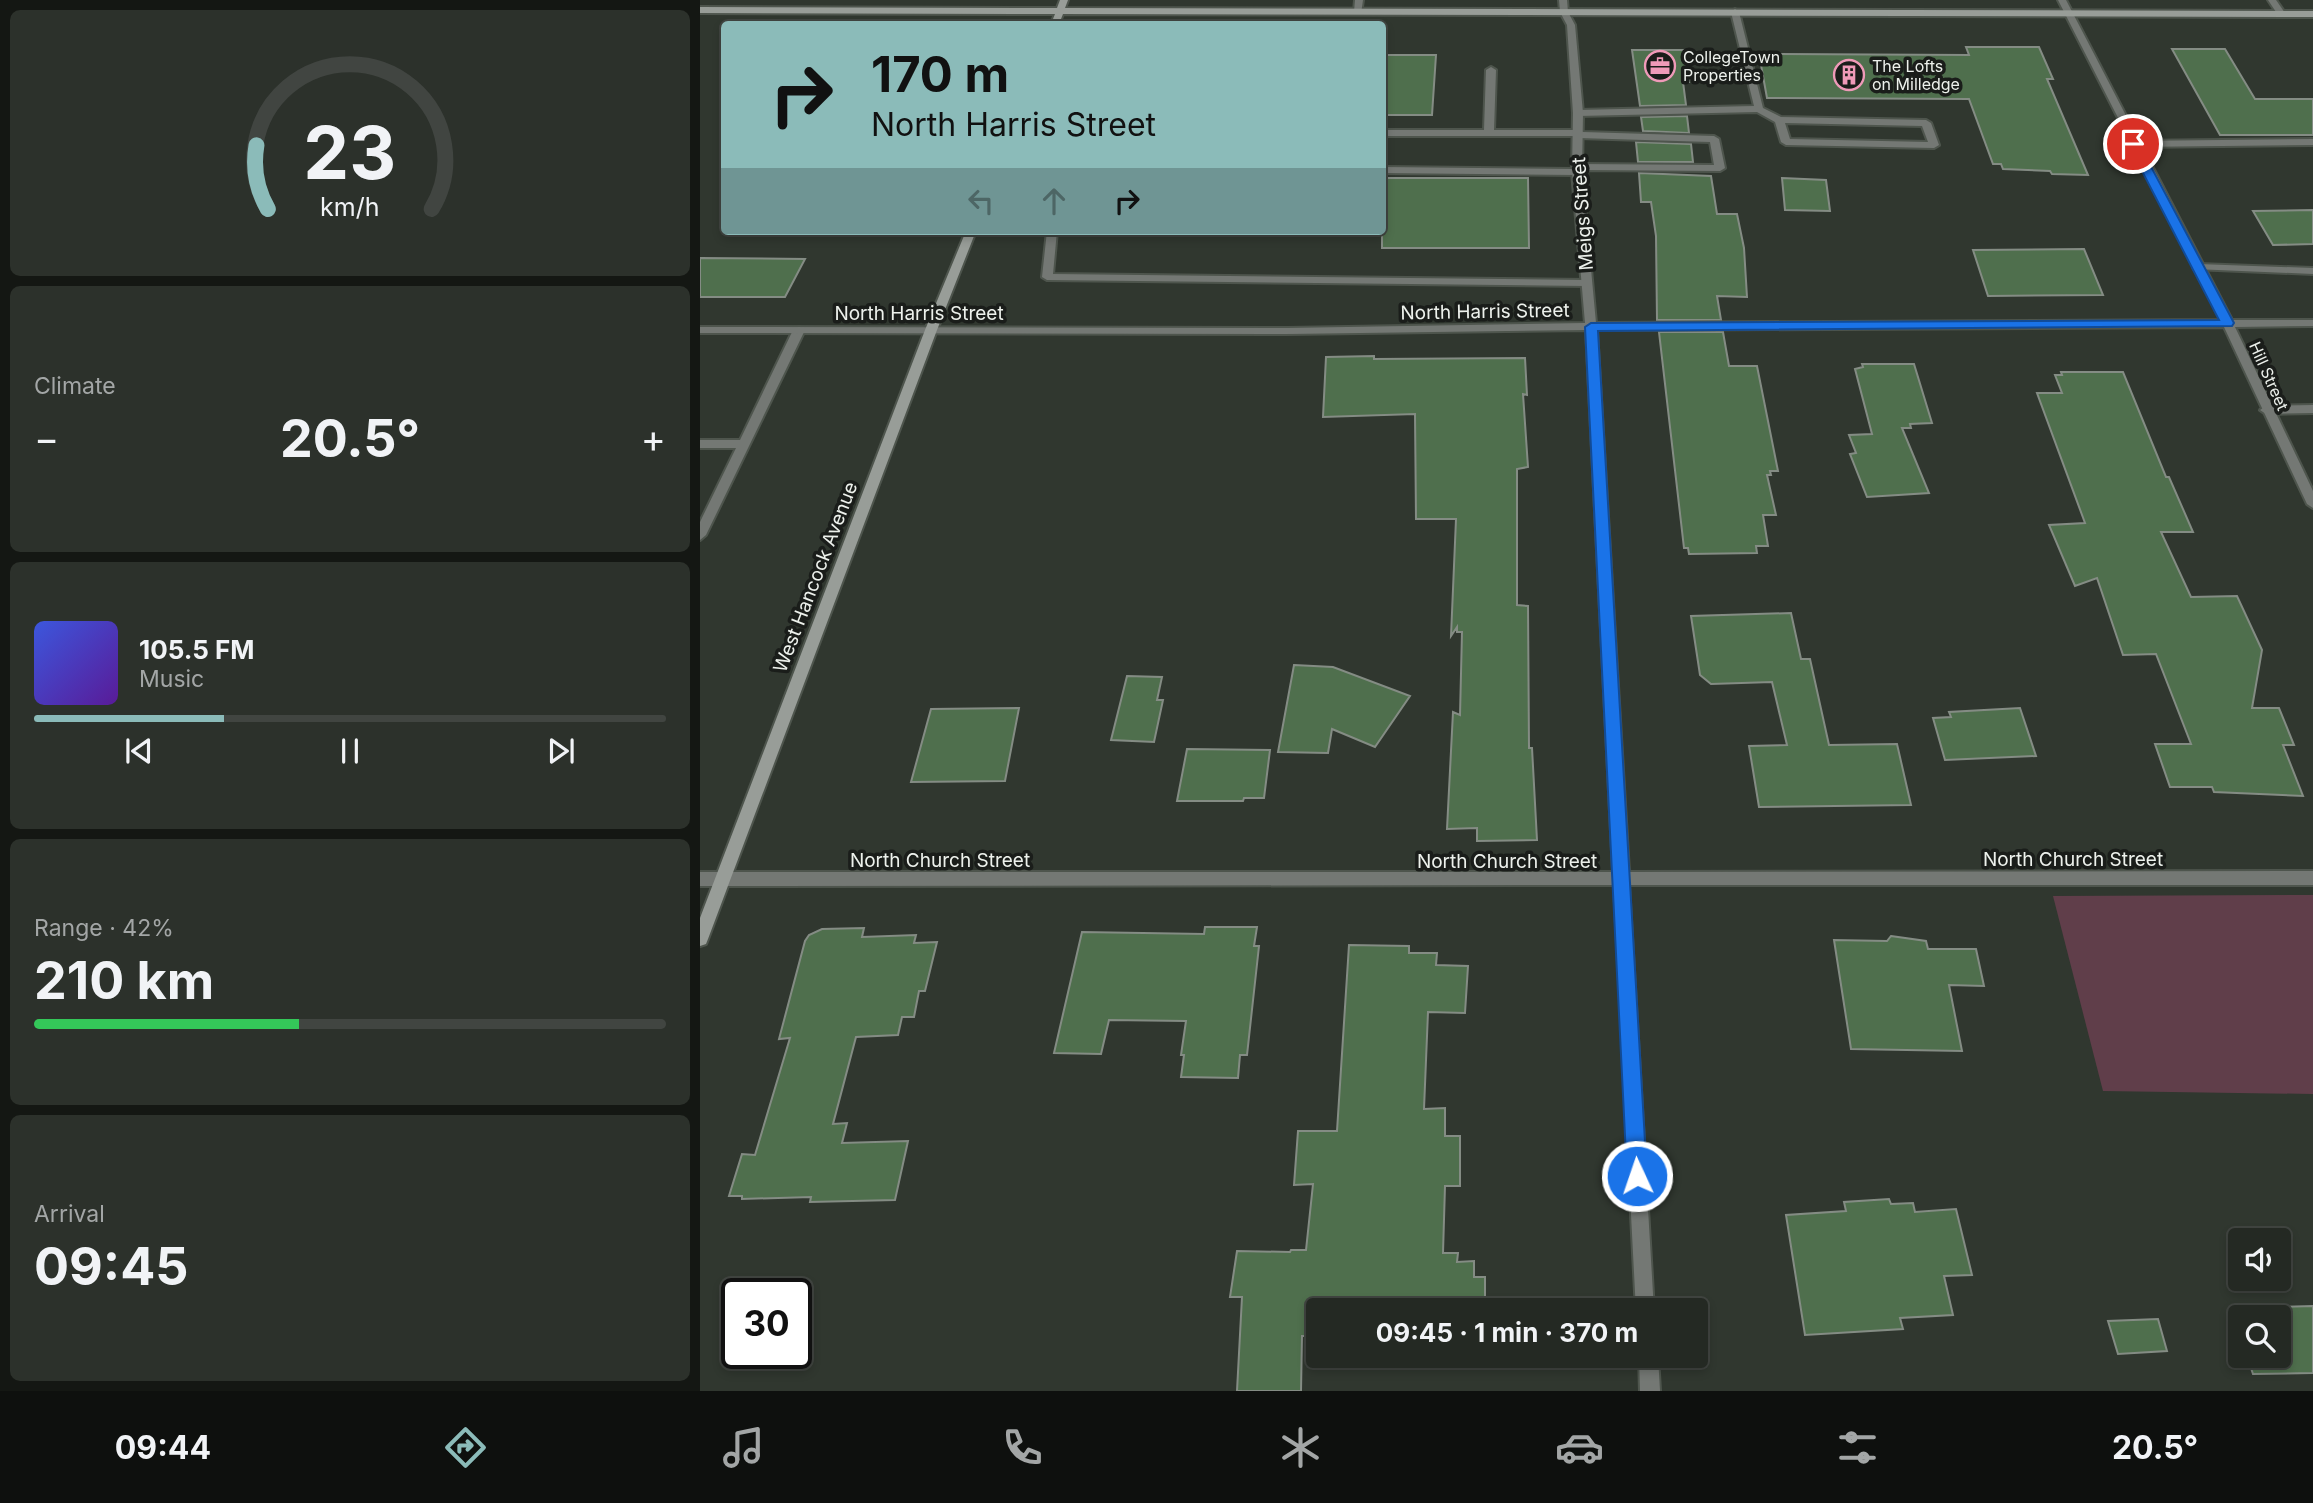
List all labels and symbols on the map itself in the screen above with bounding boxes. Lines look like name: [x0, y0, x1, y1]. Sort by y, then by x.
place label: CollegeTown Properties: [1683, 47, 1780, 85]
office icon: CollegeTown Properties: [1643, 49, 1677, 83]
place label: The Lofts on Milledge: [1872, 56, 1960, 94]
building icon: The Lofts on Milledge: [1832, 58, 1866, 92]
pin: [2103, 114, 2163, 174]
street label: Meigs Street: [1567, 157, 1598, 271]
street label: North Harris Street: [1400, 299, 1570, 324]
street label: North Harris Street: [834, 302, 1004, 325]
street label: Hill Street: [2245, 339, 2293, 413]
street label: West Hancock Avenue: [769, 479, 862, 676]
street label: North Church Street: [1983, 848, 2163, 871]
street label: North Church Street: [850, 849, 1030, 872]
street label: North Church Street: [1417, 850, 1597, 873]
position arrow: [1600, 1139, 1674, 1213]
speed limit sign: 30: [721, 1278, 812, 1369]

